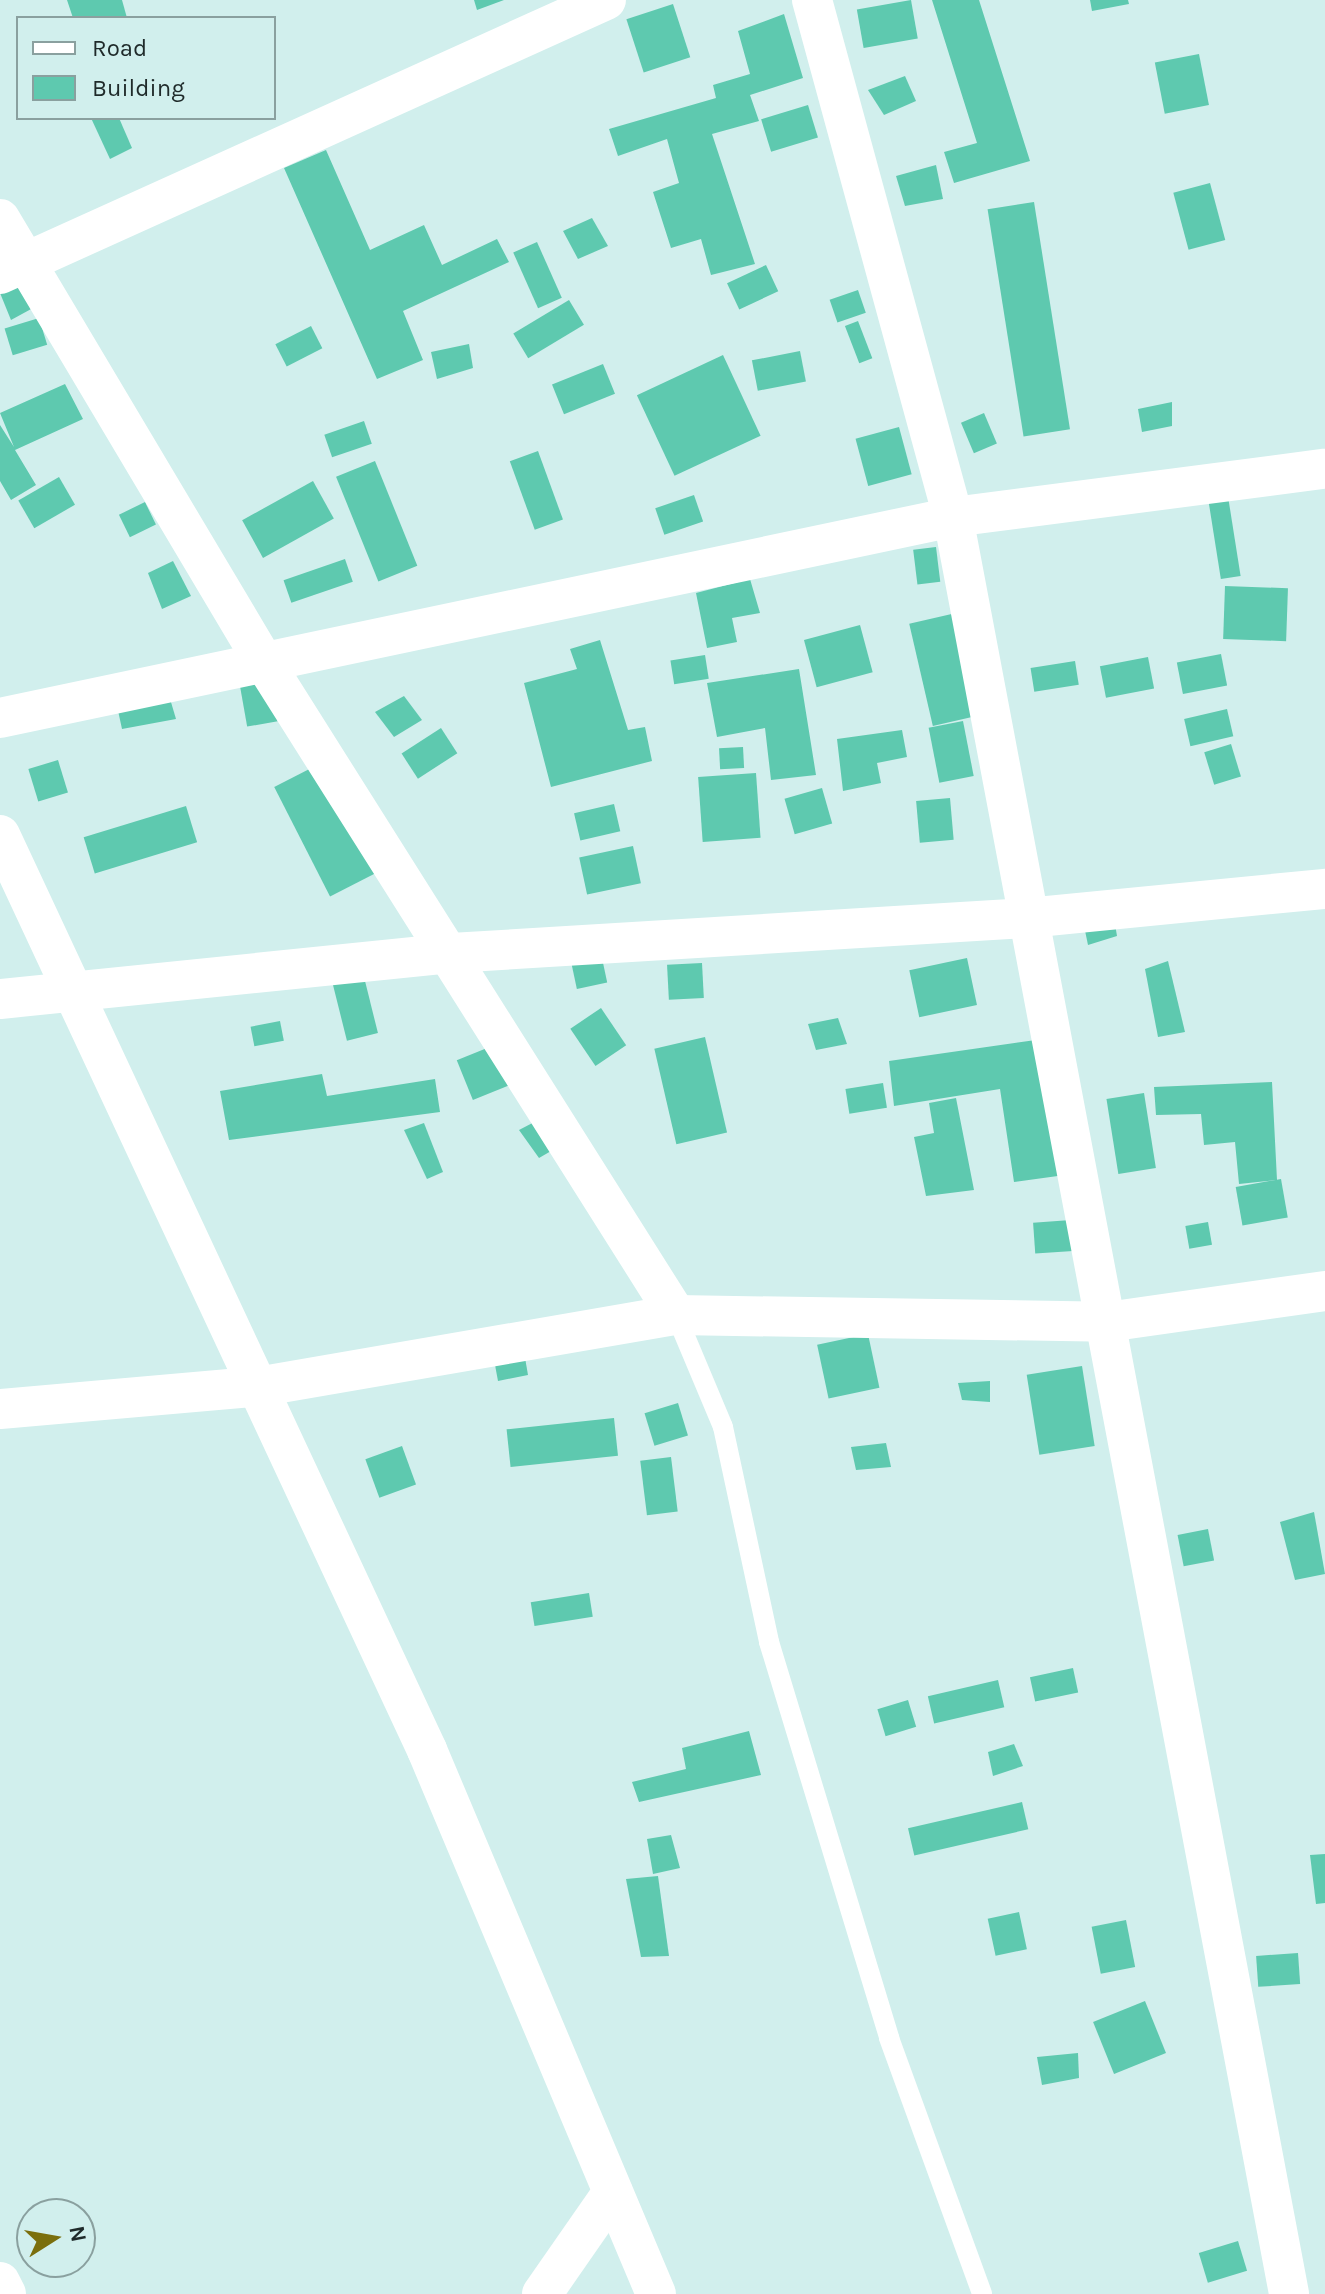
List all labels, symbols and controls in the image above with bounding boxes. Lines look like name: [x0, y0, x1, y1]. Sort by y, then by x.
legend: [16, 16, 276, 120]
text: Road: [92, 34, 147, 62]
text: Building: [92, 74, 185, 102]
north arrow: [16, 2198, 96, 2278]
text: N: [63, 2224, 92, 2244]

